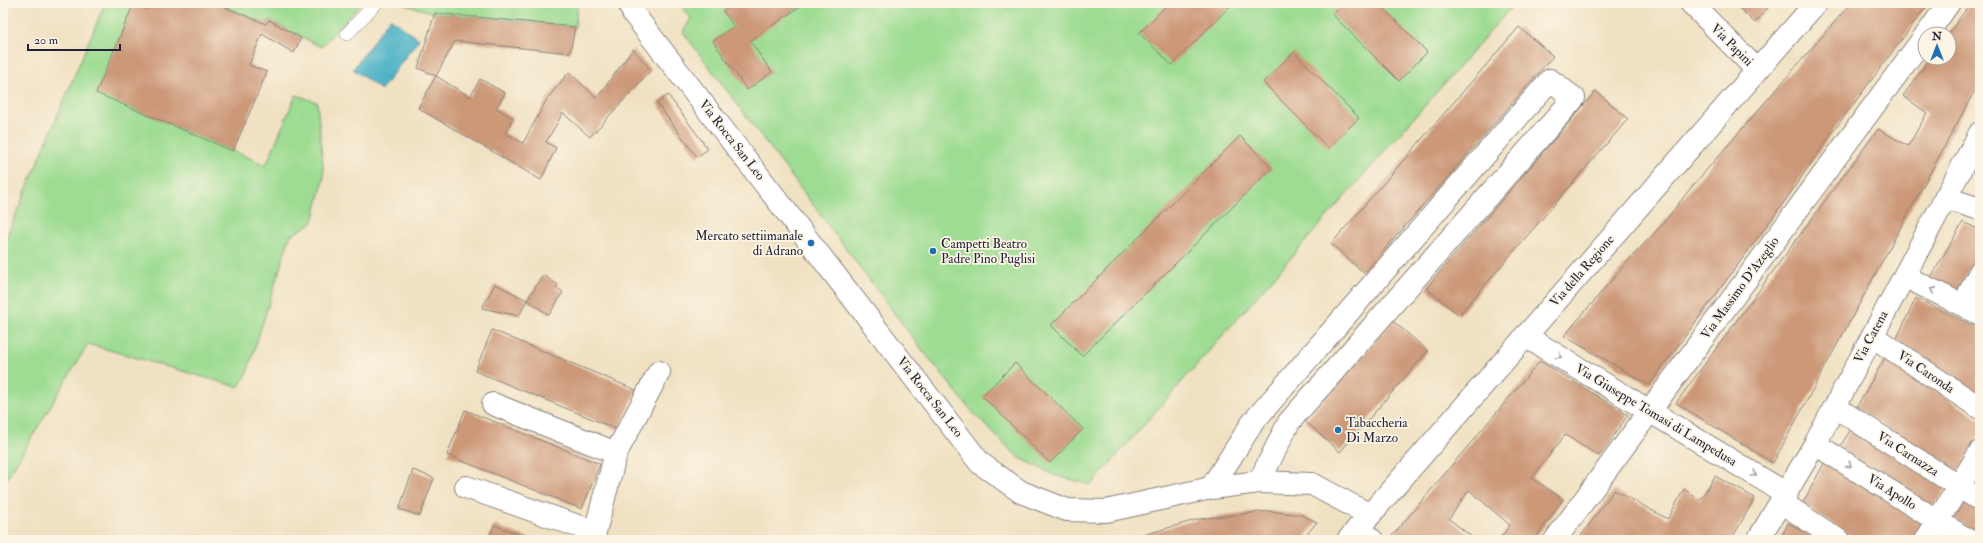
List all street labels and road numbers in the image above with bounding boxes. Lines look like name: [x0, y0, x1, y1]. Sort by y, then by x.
street label: Via Papini: [1707, 20, 1757, 71]
street label: Via Rocca San Leo: [696, 97, 768, 183]
street label: Via della Regione: [1546, 231, 1618, 310]
street label: Via Massimo D'Azeglio: [1697, 234, 1783, 342]
street label: Via Catena: [1851, 307, 1892, 366]
street label: Via Caronda: [1895, 347, 1958, 397]
street label: Via Rocca San Leo: [894, 354, 966, 440]
street label: Via Giuseppe Tomasi di Lampedusa: [1572, 360, 1740, 471]
street label: Via Carnazza: [1874, 428, 1942, 480]
street label: Via Apollo: [1864, 471, 1919, 514]

